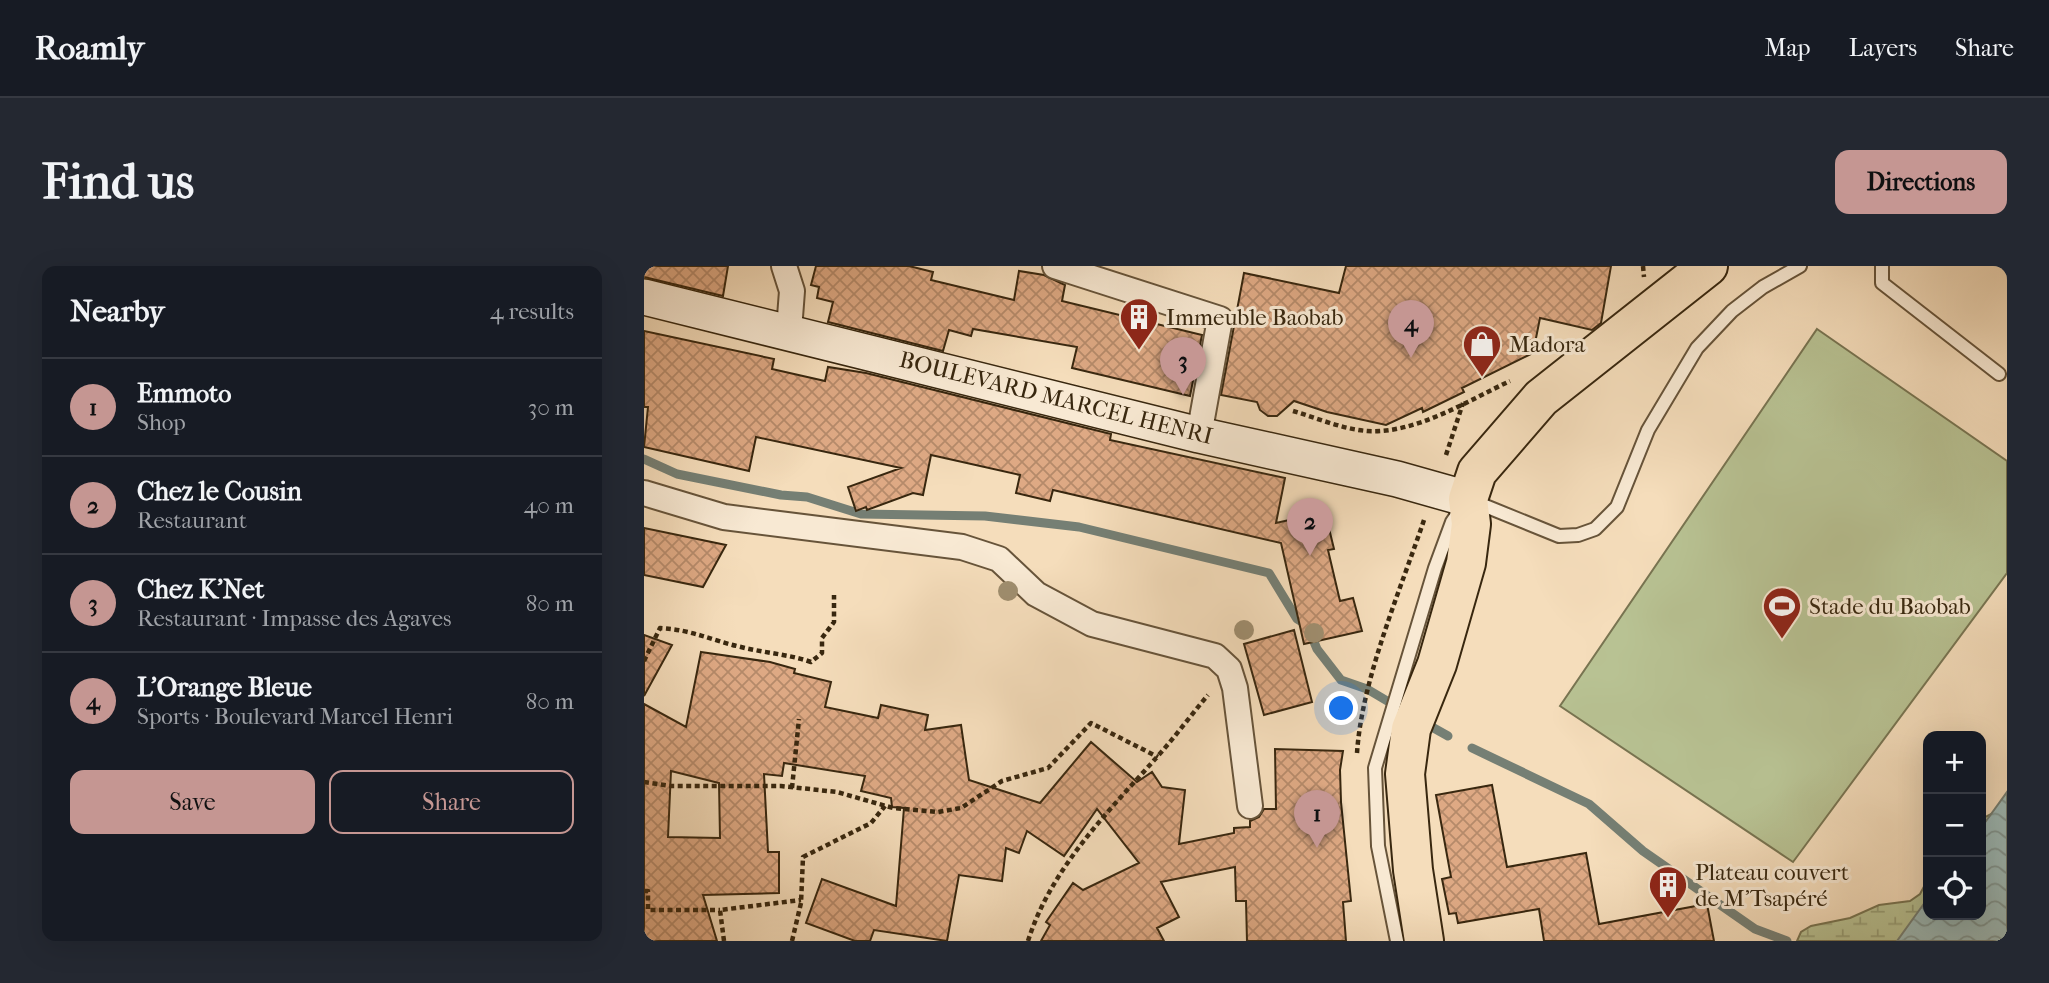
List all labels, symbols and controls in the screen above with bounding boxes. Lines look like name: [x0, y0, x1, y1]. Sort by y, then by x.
text: Roamly: [35, 29, 144, 68]
text: Map: [1765, 34, 1811, 62]
text: Layers: [1849, 34, 1917, 62]
text: Share: [1955, 34, 2014, 62]
button: Directions: [1835, 150, 2007, 214]
text: Find us: [42, 153, 194, 211]
text: Nearby: [70, 294, 165, 329]
building icon: Immeuble Baobab: [1118, 296, 1160, 351]
text: 4 results: [490, 298, 574, 325]
pin: 4: [1388, 300, 1434, 358]
place label: Immeuble Baobab: [1166, 304, 1344, 331]
shop icon: Madora: [1461, 323, 1503, 378]
place label: Madora: [1509, 331, 1585, 358]
pin: 3: [1160, 337, 1206, 395]
street label: BOULEVARD MARCEL HENRI: [897, 346, 1216, 450]
text: Emmoto: [137, 378, 232, 409]
text: 1: [89, 394, 97, 421]
text: 30 m: [528, 394, 574, 421]
text: Shop: [137, 409, 186, 436]
text: Chez le Cousin: [137, 476, 302, 507]
text: 2: [87, 492, 99, 519]
text: 40 m: [524, 492, 574, 519]
pin: 2: [1287, 498, 1333, 556]
text: Restaurant: [137, 507, 247, 534]
text: Chez K'Net: [137, 574, 264, 605]
sports icon: Stade du Baobab: [1761, 585, 1803, 640]
text: 3: [88, 590, 98, 617]
text: 80 m: [526, 590, 574, 617]
place label: Stade du Baobab: [1809, 593, 1971, 620]
text: Restaurant · Impasse des Agaves: [137, 605, 452, 632]
text: L'Orange Bleue: [137, 672, 312, 703]
text: 4: [86, 688, 100, 715]
text: 80 m: [526, 688, 574, 715]
your location: [1324, 691, 1358, 725]
text: Sports · Boulevard Marcel Henri: [137, 703, 453, 730]
map controls: [1923, 731, 1986, 920]
button: +: [1923, 731, 1986, 794]
button: Save: [70, 770, 315, 834]
button: Share: [329, 770, 574, 834]
pin: 1: [1294, 790, 1340, 848]
button: −: [1923, 794, 1986, 857]
button: locate: [1923, 857, 1986, 920]
place label: Plateau couvert de M'Tsapéré: [1695, 859, 1849, 912]
building icon: Plateau couvert de M'Tsapéré: [1647, 864, 1689, 919]

